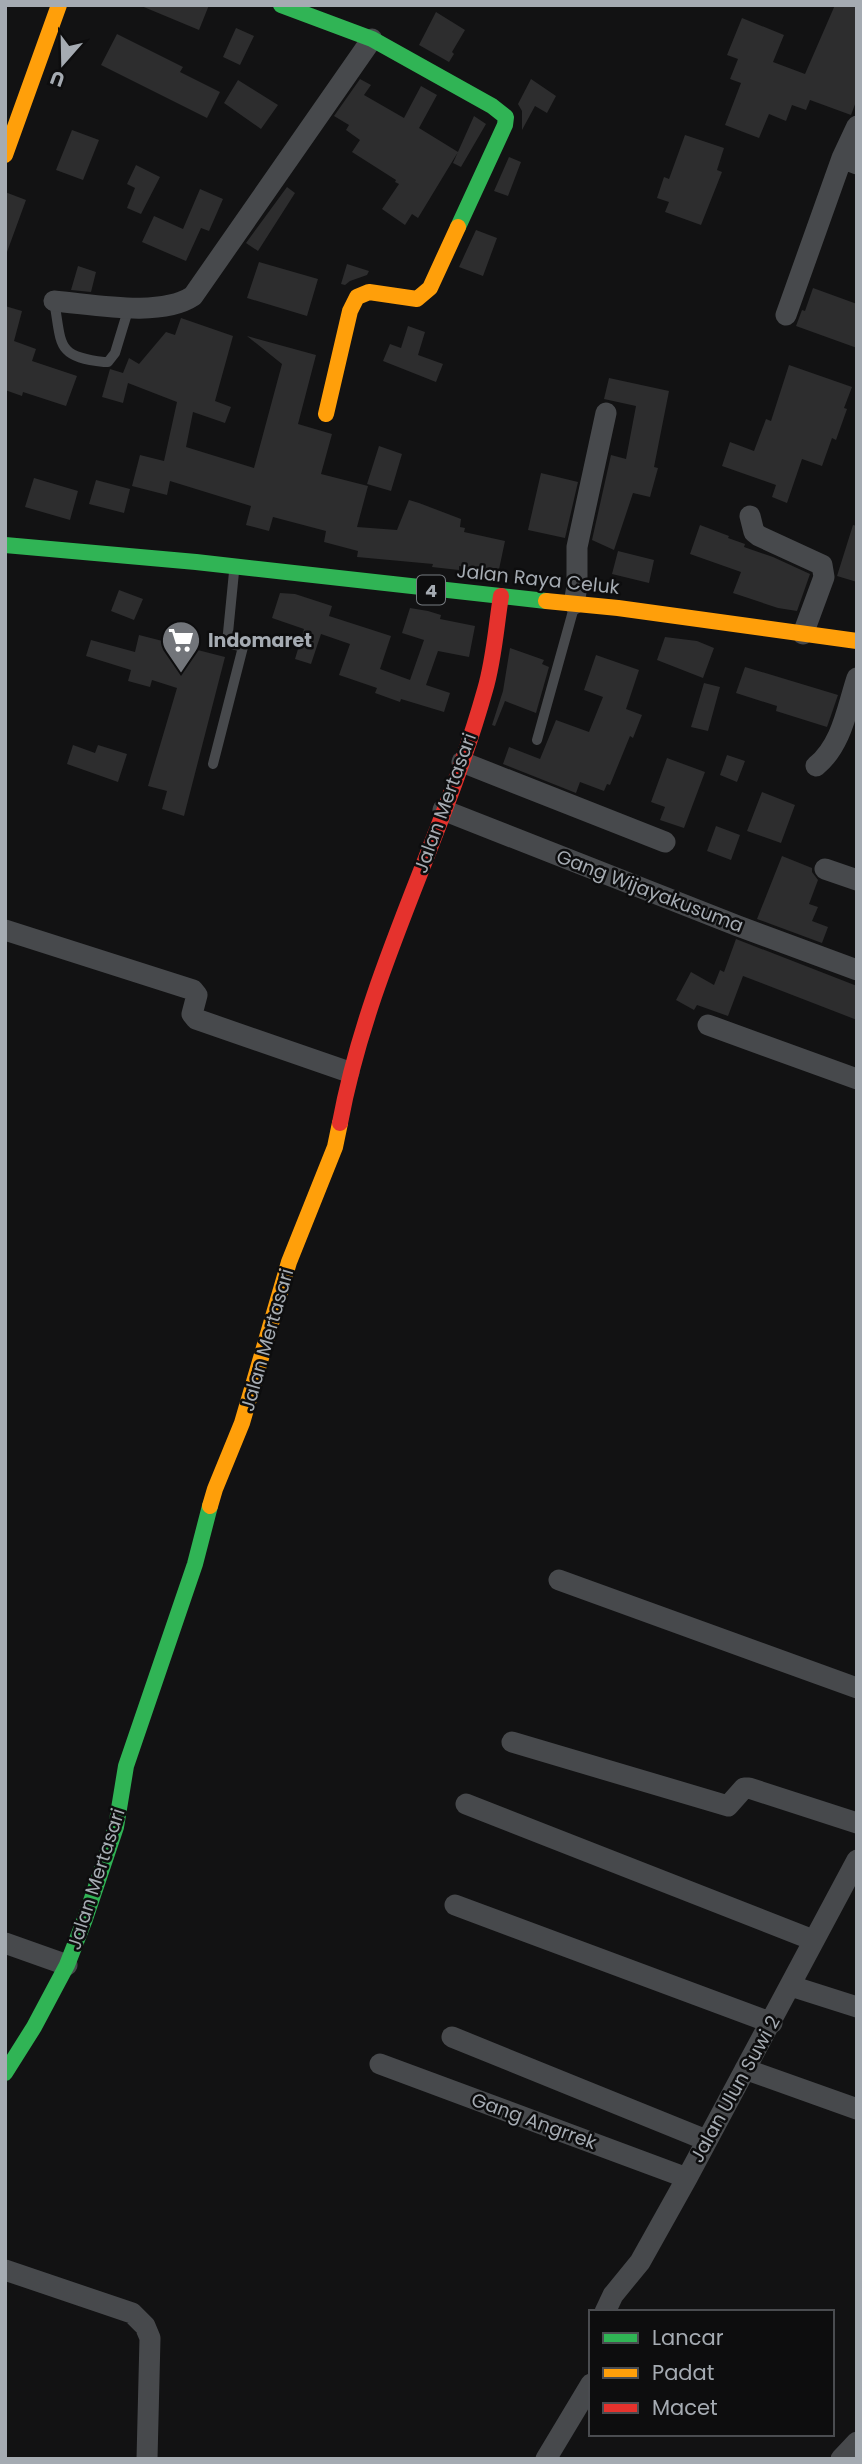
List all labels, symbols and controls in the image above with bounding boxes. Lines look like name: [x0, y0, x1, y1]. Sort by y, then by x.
north arrow: [28, 28, 98, 98]
text: U: [46, 64, 68, 93]
street label: Jalan Raya Celuk: [455, 557, 621, 601]
road number: 4: [417, 576, 445, 604]
supermarket icon: Indomaret: [160, 619, 202, 674]
place label: Indomaret: [208, 627, 312, 654]
street label: Jalan Mertasari: [407, 729, 483, 877]
street label: Gang Wijayakusuma: [553, 843, 747, 939]
street label: Jalan Mertasari: [234, 1266, 300, 1414]
street label: Jalan Mertasari: [60, 1805, 132, 1953]
street label: Jalan Ulun Suwi 2: [683, 2011, 787, 2167]
street label: Gang Angrrek: [468, 2086, 600, 2156]
legend: [589, 2310, 834, 2436]
text: Lancar: [652, 2323, 724, 2352]
text: Padat: [652, 2358, 714, 2387]
text: Macet: [652, 2393, 718, 2422]

